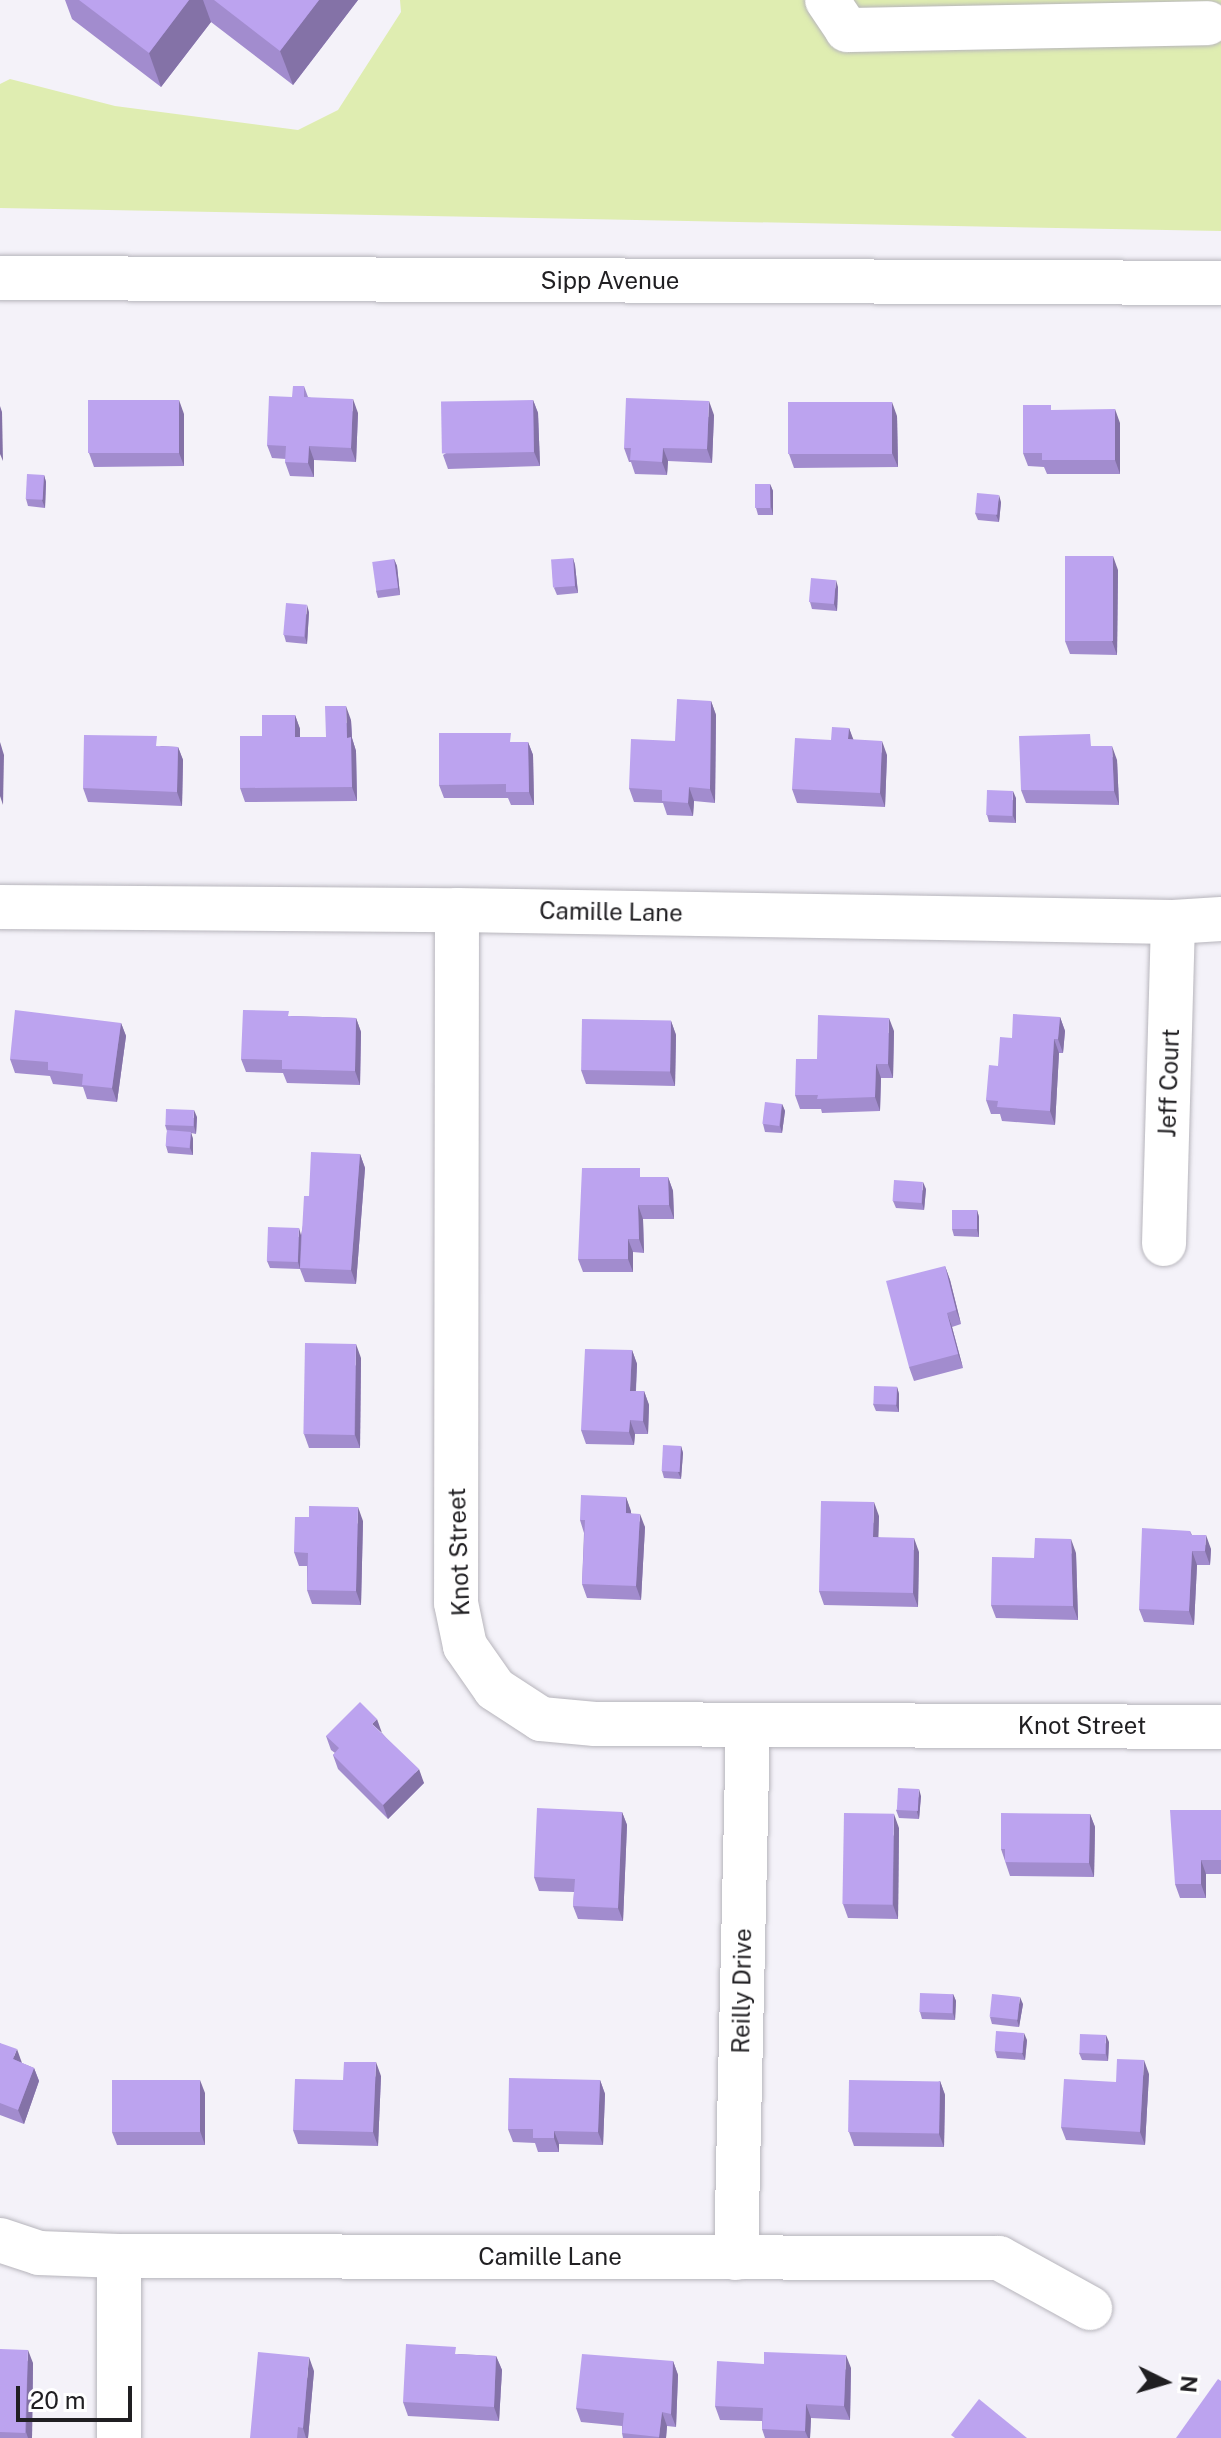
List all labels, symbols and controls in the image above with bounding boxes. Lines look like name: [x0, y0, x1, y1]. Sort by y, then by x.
street label: Sipp Avenue: [540, 267, 680, 295]
street label: Camille Lane: [539, 896, 683, 928]
street label: Jeff Court: [1153, 1028, 1185, 1138]
street label: Knot Street: [442, 1487, 476, 1617]
street label: Knot Street: [1018, 1712, 1146, 1740]
street label: Reilly Drive: [727, 1928, 757, 2054]
street label: Camille Lane: [478, 2243, 622, 2271]
north arrow: [1125, 2342, 1205, 2422]
scale bar: [20, 2370, 136, 2420]
text: N: [1175, 2374, 1203, 2394]
text: 20 m: [30, 2386, 86, 2414]

